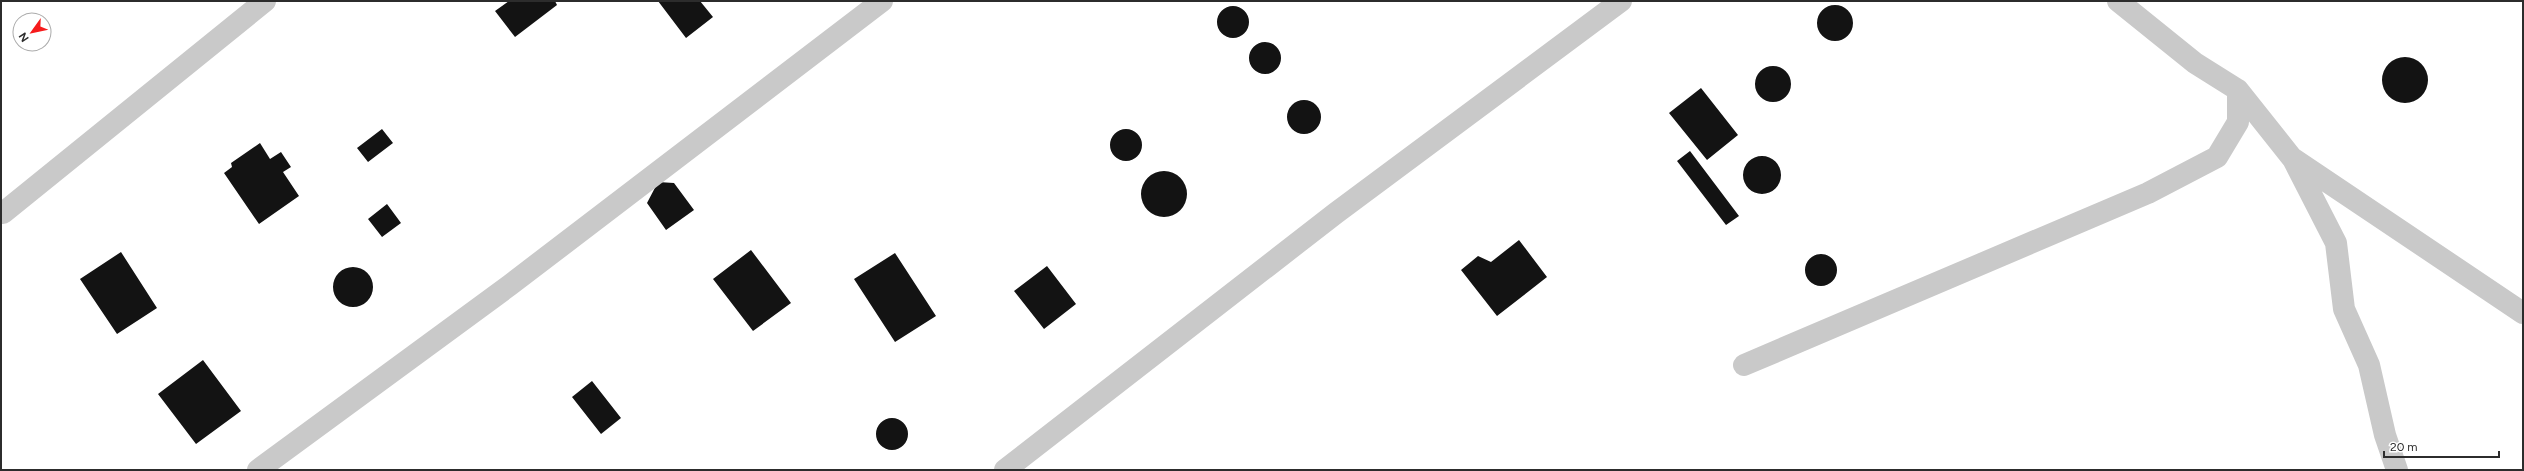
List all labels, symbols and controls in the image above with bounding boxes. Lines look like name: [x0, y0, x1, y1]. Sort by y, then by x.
north arrow: [12, 12, 52, 52]
text: N: [16, 30, 32, 44]
scale bar: [2384, 433, 2499, 459]
text: 20 m: [2390, 440, 2418, 454]

